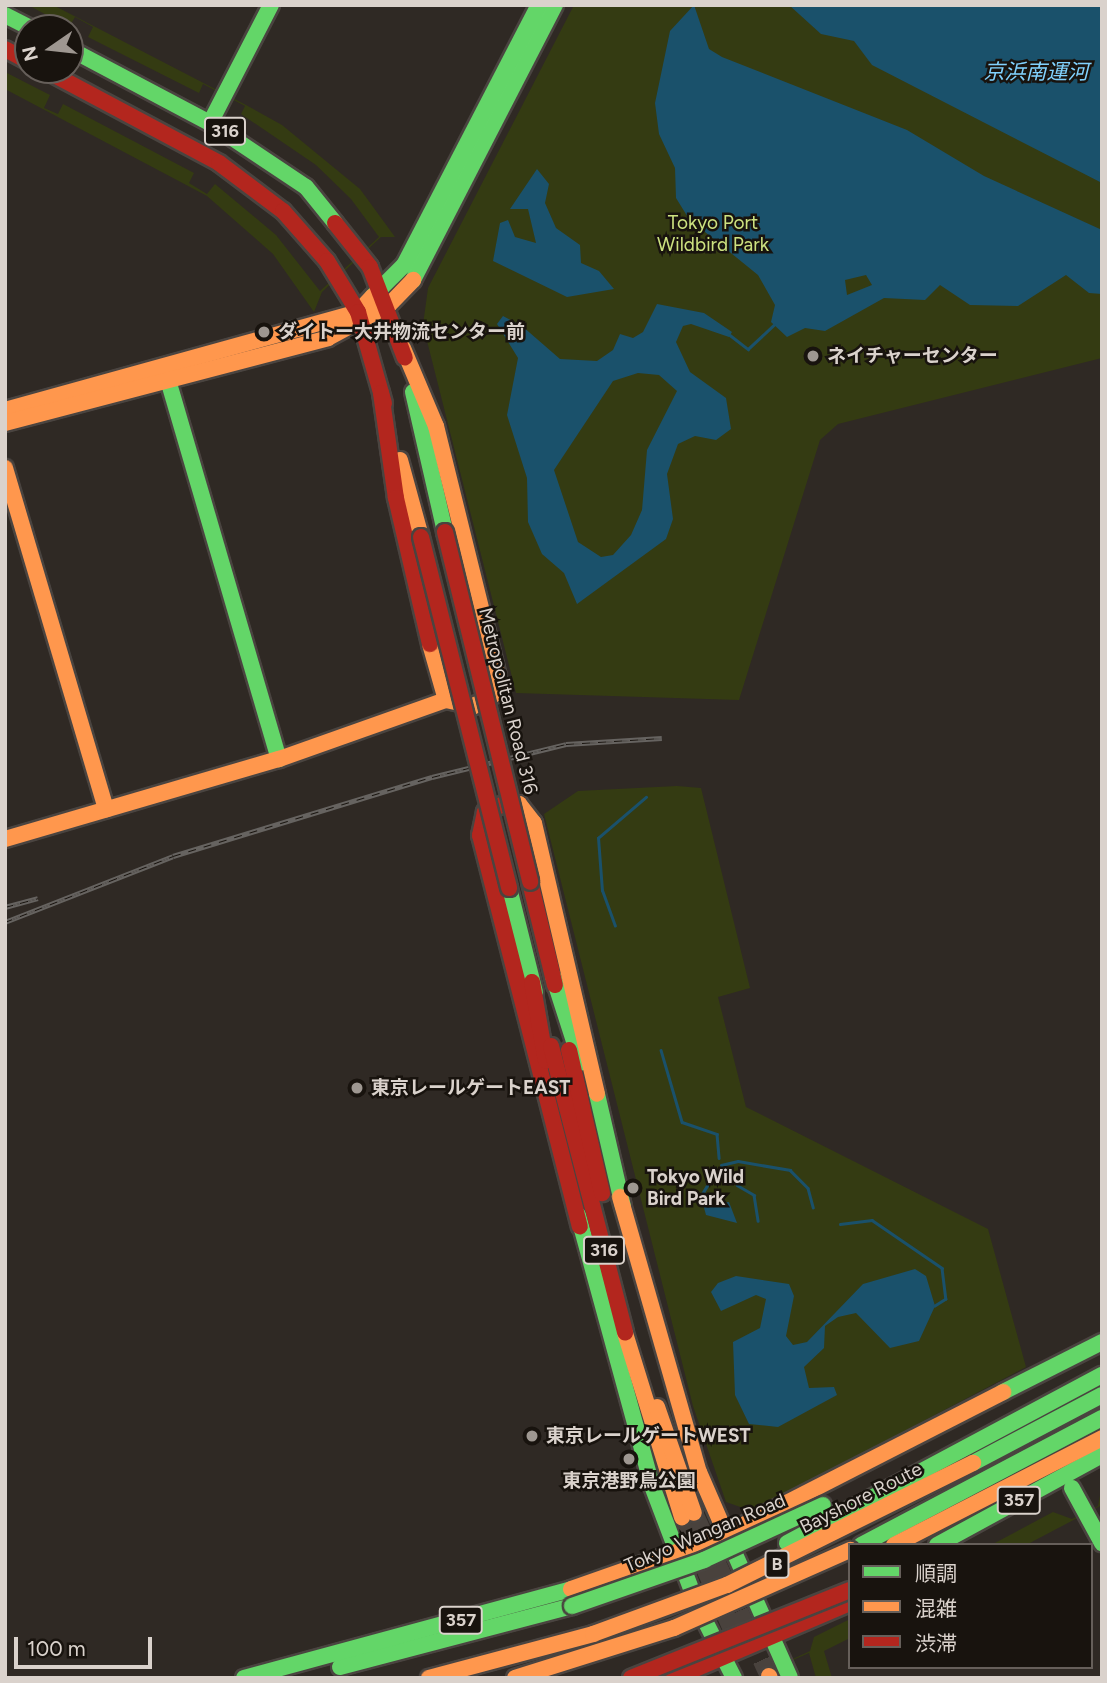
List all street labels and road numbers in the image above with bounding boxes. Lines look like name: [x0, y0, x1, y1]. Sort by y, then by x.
road number: 316: [202, 116, 248, 146]
street label: Metropolitan Road 316: [474, 605, 542, 797]
road number: 316: [581, 1236, 627, 1265]
street label: Bayshore Route: [796, 1457, 926, 1539]
road number: 357: [996, 1485, 1042, 1514]
street label: Tokyo Wangan Road: [621, 1489, 789, 1577]
road number: B: [763, 1549, 791, 1578]
road number: 357: [438, 1605, 484, 1634]

